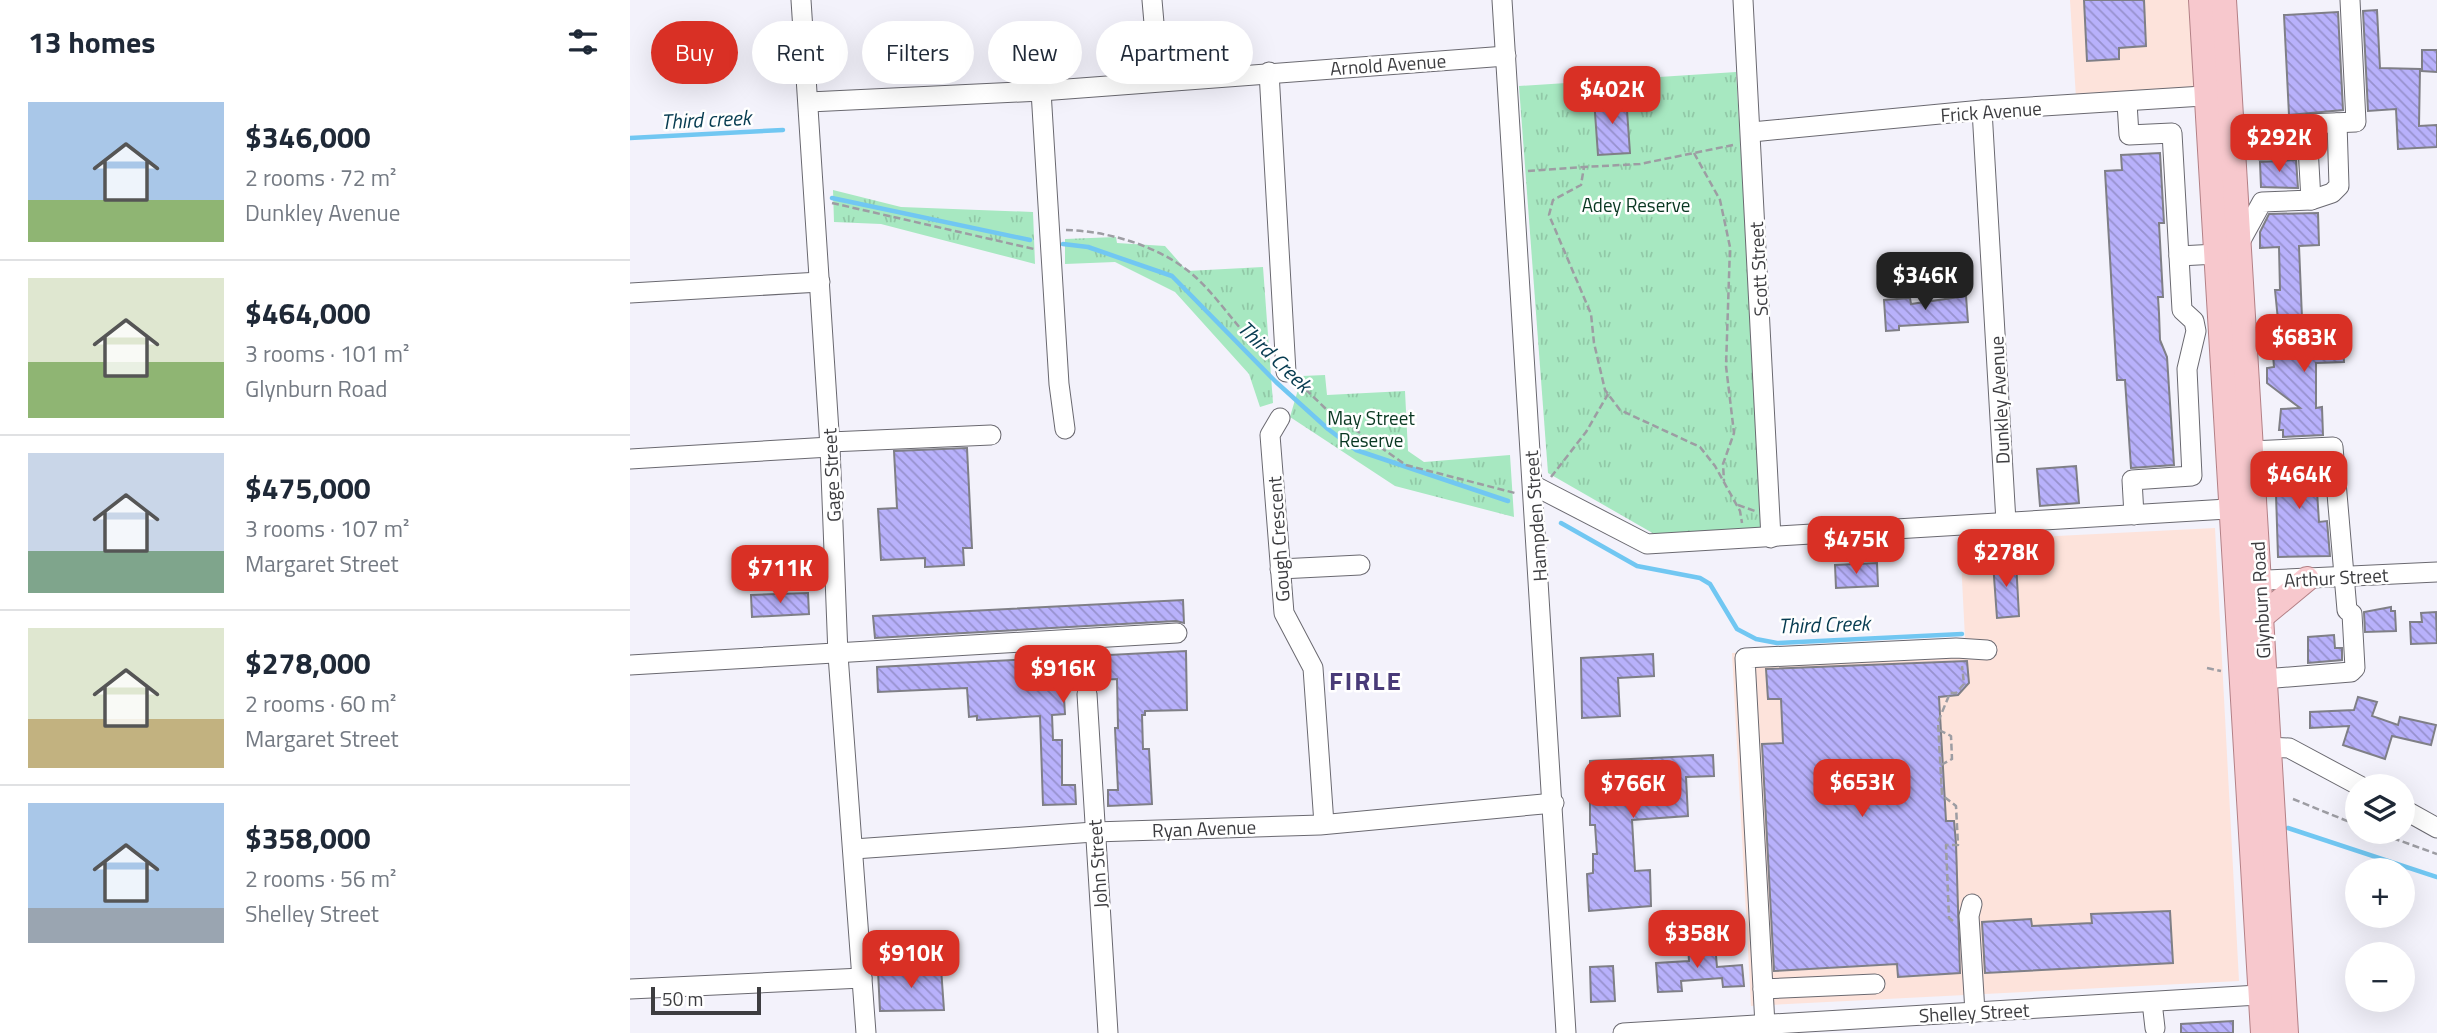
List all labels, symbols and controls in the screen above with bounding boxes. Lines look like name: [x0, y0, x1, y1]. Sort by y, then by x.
text: 13 homes: [28, 19, 155, 65]
chip: Buy: [651, 21, 738, 84]
chip: Rent: [752, 21, 848, 84]
chip: Filters: [862, 21, 974, 84]
chip: New: [988, 21, 1082, 84]
chip: Apartment: [1096, 21, 1253, 84]
icon: filters: [564, 23, 602, 61]
street label: Arnold Avenue: [1329, 45, 1447, 83]
pin: $402K: [1563, 66, 1661, 126]
text: $402K: [1579, 71, 1645, 106]
street label: Frick Avenue: [1939, 93, 2043, 129]
water label: Third creek: [660, 101, 754, 137]
text: $346,000: [245, 114, 371, 160]
pin: $292K: [2230, 114, 2328, 174]
text: $292K: [2246, 119, 2312, 154]
icon: home: [84, 130, 168, 214]
text: 2 rooms · 72 m²: [245, 160, 396, 195]
park label: Adey Reserve: [1582, 190, 1690, 219]
text: Dunkley Avenue: [245, 195, 400, 230]
street label: Scott Street: [1741, 221, 1775, 317]
pin: $346K: [1876, 252, 1974, 312]
text: $346K: [1892, 257, 1958, 292]
text: $464,000: [245, 290, 371, 336]
icon: home: [84, 306, 168, 390]
water label: Third Creek: [1231, 313, 1321, 401]
pin: $683K: [2255, 314, 2353, 374]
text: $683K: [2271, 319, 2337, 354]
street label: Dunkley Avenue: [1981, 335, 2017, 465]
text: 3 rooms · 101 m²: [245, 336, 409, 371]
text: Glynburn Road: [245, 371, 387, 406]
park label: May Street Reserve: [1327, 403, 1415, 454]
street label: Gage Street: [814, 427, 848, 523]
street label: Hampden Street: [1516, 449, 1554, 582]
pin: $464K: [2250, 452, 2348, 511]
text: $464K: [2266, 456, 2332, 491]
text: $475,000: [245, 465, 371, 511]
street label: Gough Crescent: [1259, 475, 1297, 603]
icon: home: [84, 481, 168, 565]
text: 3 rooms · 107 m²: [245, 511, 409, 546]
pin: $475K: [1807, 516, 1905, 576]
text: $475K: [1823, 521, 1889, 556]
pin: $278K: [1957, 530, 2055, 589]
text: $278K: [1973, 534, 2039, 569]
street label: Glynburn Road: [2242, 540, 2278, 660]
text: Margaret Street: [245, 546, 399, 581]
pin: $711K: [731, 546, 829, 605]
text: $711K: [747, 550, 813, 585]
street label: Arthur Street: [2283, 560, 2389, 594]
water label: Third Creek: [1778, 606, 1873, 642]
text: $278,000: [245, 640, 371, 686]
pin: $916K: [1014, 646, 1112, 705]
text: $916K: [1030, 650, 1096, 685]
icon: home: [84, 656, 168, 740]
district label: FIRLE: [1329, 661, 1403, 700]
text: 2 rooms · 60 m²: [245, 686, 396, 721]
text: Margaret Street: [245, 721, 399, 756]
pin: $766K: [1584, 760, 1682, 820]
pin: $653K: [1813, 760, 1911, 819]
text: $653K: [1829, 764, 1895, 799]
text: $766K: [1600, 765, 1666, 800]
map controls: [2345, 774, 2415, 1012]
button: layers: [2345, 774, 2415, 844]
street label: Ryan Avenue: [1152, 812, 1256, 844]
text: $358,000: [245, 815, 371, 861]
street label: John Street: [1079, 818, 1115, 909]
icon: home: [84, 831, 168, 915]
button: +: [2345, 858, 2415, 928]
text: 2 rooms · 56 m²: [245, 861, 396, 896]
text: Shelley Street: [245, 896, 379, 931]
pin: $358K: [1648, 911, 1746, 970]
text: $358K: [1664, 915, 1730, 950]
pin: $910K: [862, 930, 960, 990]
text: $910K: [878, 935, 944, 970]
button: −: [2345, 942, 2415, 1012]
scale bar: [651, 984, 761, 1016]
text: 50 m: [662, 984, 703, 1013]
street label: Shelley Street: [1918, 995, 2030, 1029]

